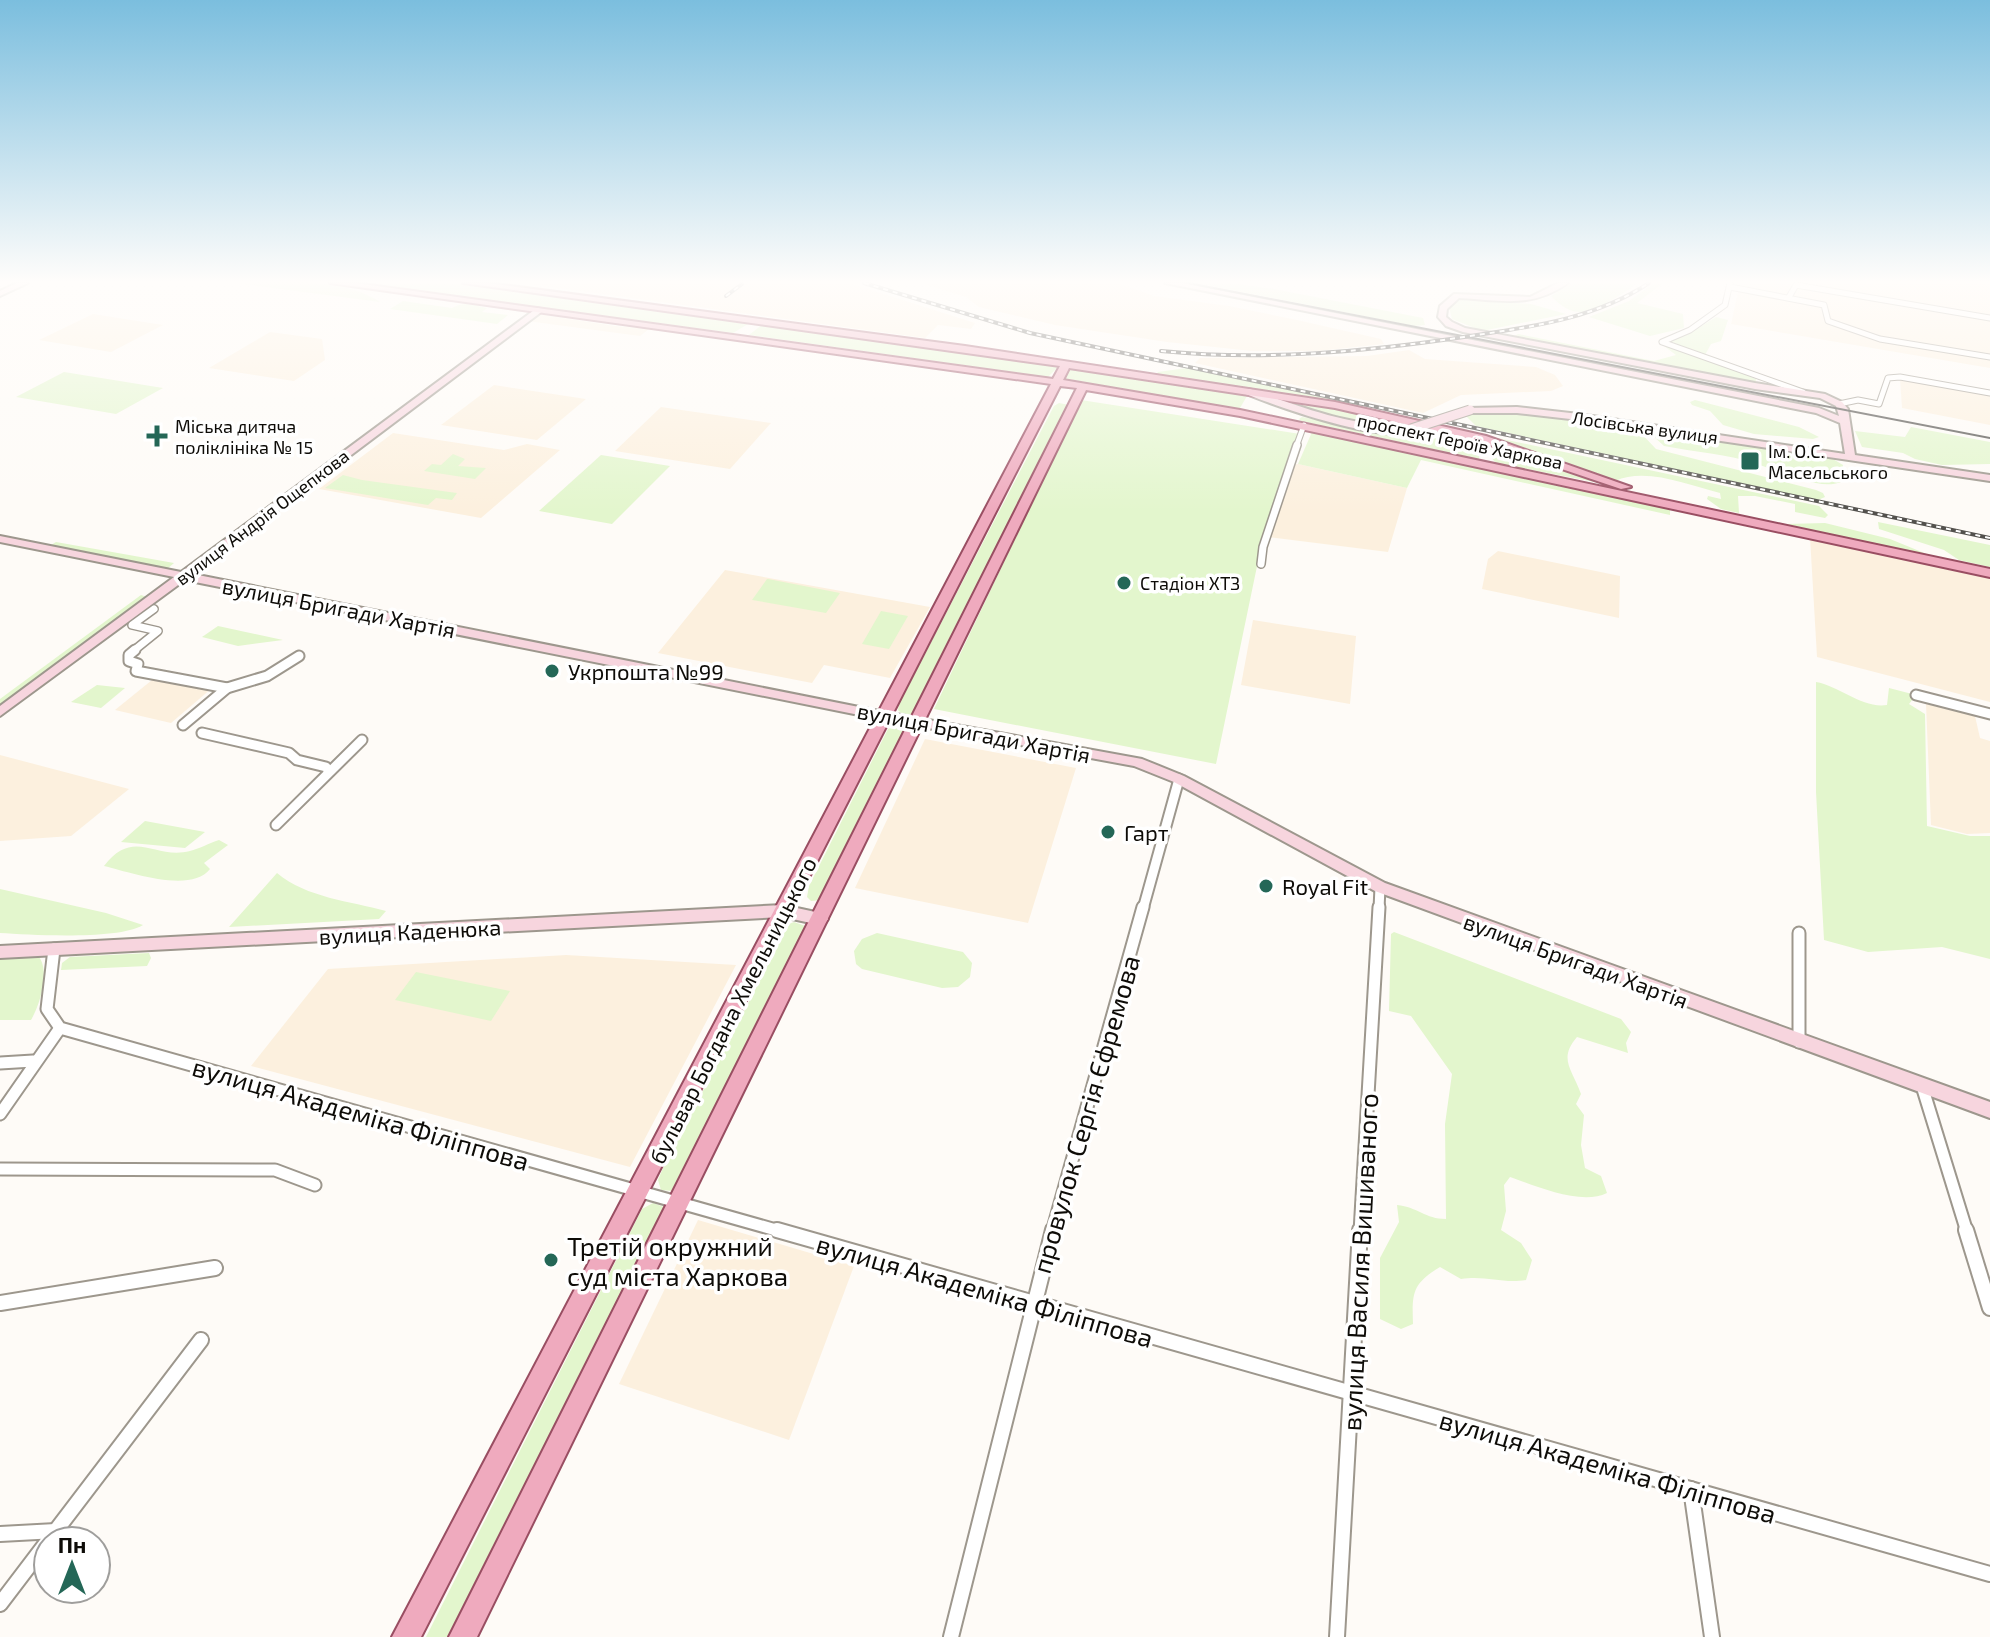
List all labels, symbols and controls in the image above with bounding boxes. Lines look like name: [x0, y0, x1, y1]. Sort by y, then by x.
street label: Лосівська вулиця: [1571, 406, 1719, 448]
street label: проспект Героїв Харкова: [1355, 408, 1565, 474]
place label: Міська дитяча поліклініка № 15: [175, 415, 313, 458]
marker: Міська дитяча поліклініка № 15: [146, 425, 168, 447]
place label: Ім. О.С. Масельського: [1768, 440, 1888, 483]
street label: вулиця Андрія Ощепкова: [171, 444, 353, 590]
marker: Ім. О.С. Масельського: [1739, 450, 1761, 472]
street label: вулиця Бригади Хартія: [220, 572, 458, 643]
place label: Стадіон ХТЗ: [1140, 572, 1240, 594]
marker: Стадіон ХТЗ: [1115, 574, 1133, 592]
place label: Укрпошта №99: [568, 658, 724, 684]
marker: Укрпошта №99: [543, 662, 561, 680]
street label: вулиця Бригади Хартія: [855, 697, 1093, 768]
place label: Гарт: [1124, 819, 1169, 845]
marker: Гарт: [1099, 823, 1117, 841]
street label: бульвар Богдана Хмельницького: [643, 852, 822, 1168]
place label: Royal Fit: [1282, 873, 1368, 899]
marker: Royal Fit: [1257, 877, 1275, 895]
street label: вулиця Бригади Хартія: [1460, 907, 1692, 1014]
street label: вулиця Каденюка: [318, 913, 502, 950]
street label: провулок Сергія Єфремова: [1025, 951, 1146, 1277]
street label: вулиця Академіка Філіппова: [189, 1050, 533, 1177]
street label: вулиця Василя Вишиваного: [1335, 1092, 1384, 1432]
street label: вулиця Академіка Філіппова: [813, 1227, 1157, 1354]
place label: Третій окружний суд міста Харкова: [567, 1230, 788, 1292]
marker: Третій окружний суд міста Харкова: [542, 1251, 560, 1269]
street label: вулиця Академіка Філіппова: [1436, 1403, 1780, 1530]
north arrow: [32, 1525, 112, 1605]
text: Пн: [58, 1531, 86, 1557]

